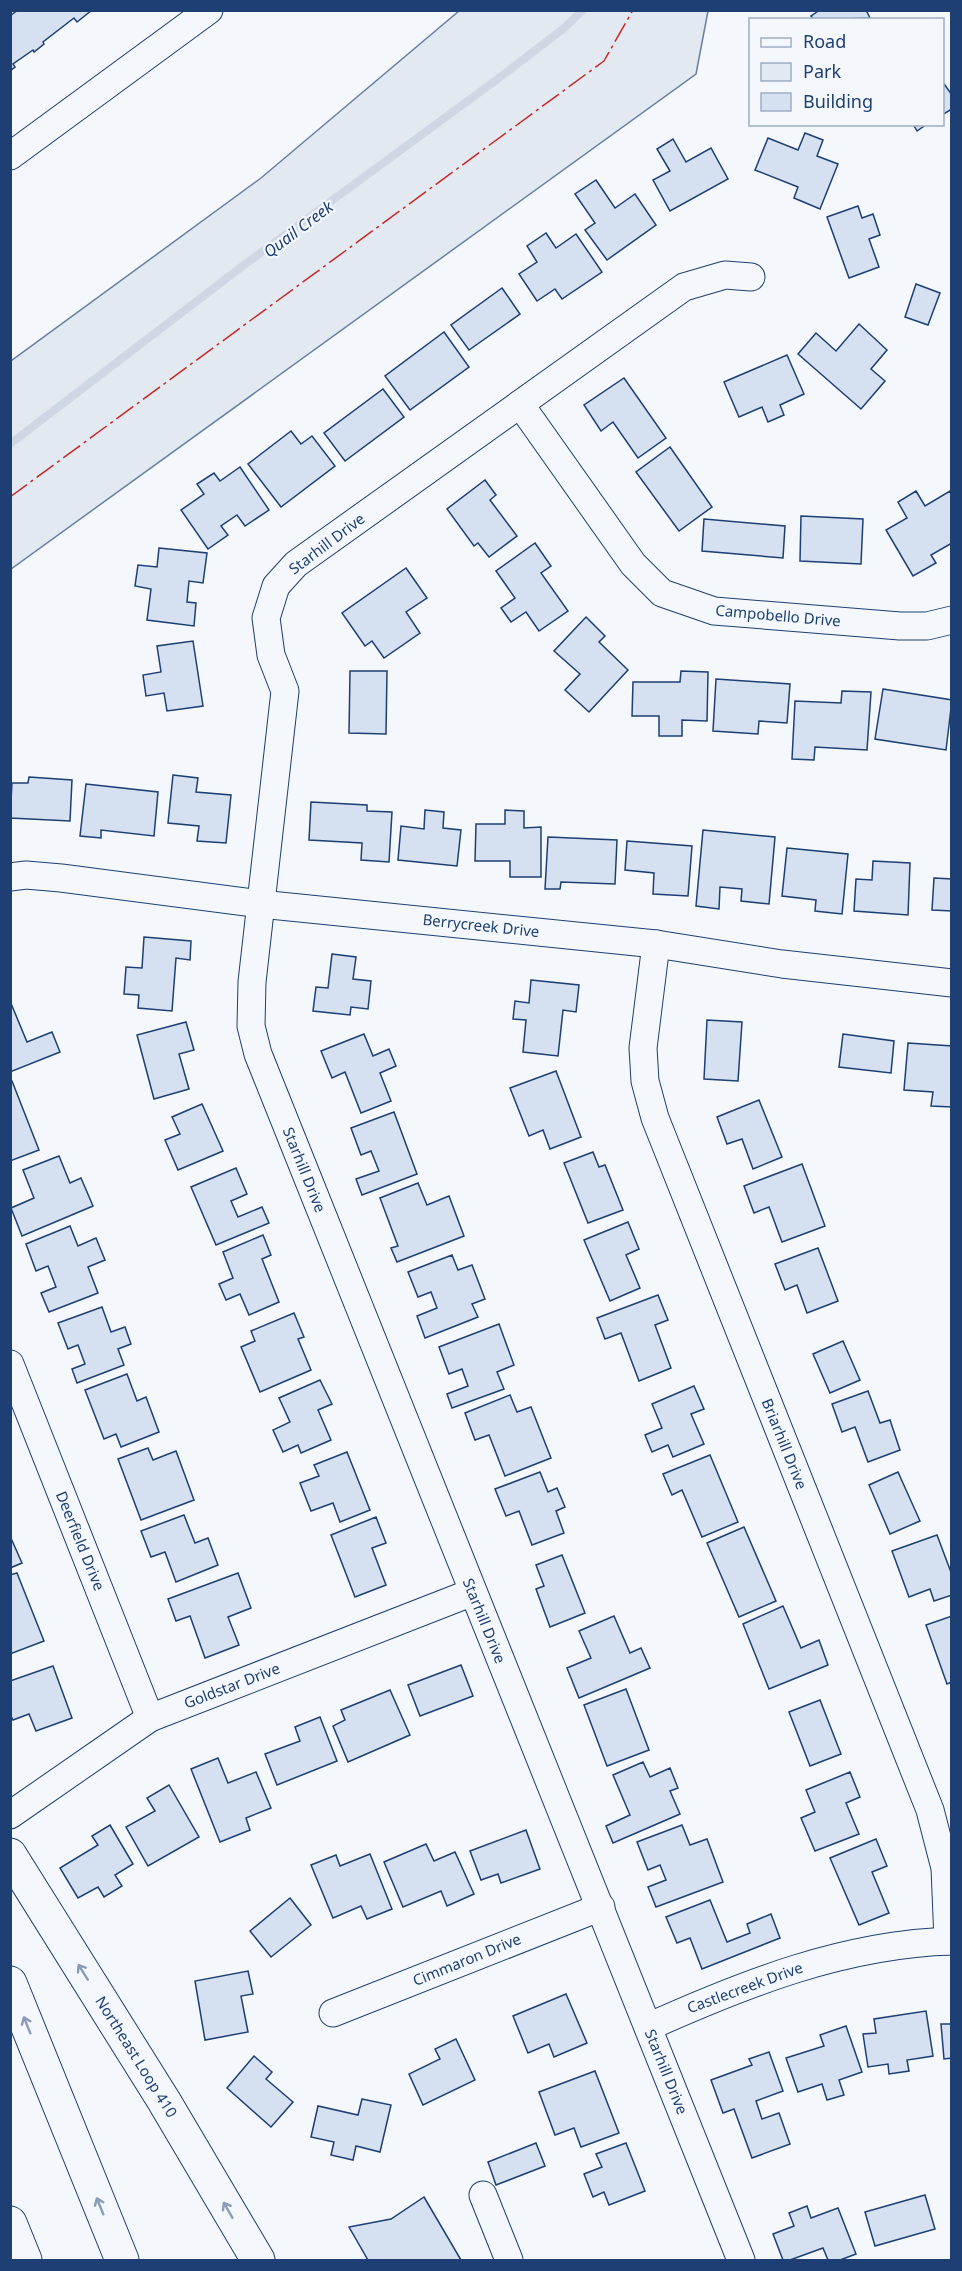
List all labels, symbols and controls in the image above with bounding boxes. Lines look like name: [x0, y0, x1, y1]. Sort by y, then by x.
legend: [749, 18, 944, 126]
text: Road: [803, 29, 846, 53]
text: Park: [803, 59, 841, 83]
text: Building: [803, 89, 873, 113]
water label: Quail Creek: [259, 195, 338, 262]
street label: Starhill Drive: [284, 508, 368, 578]
street label: Campobello Drive: [715, 600, 842, 630]
street label: Berrycreek Drive: [422, 909, 540, 941]
street label: Starhill Drive: [279, 1124, 331, 1215]
street label: Briarhill Drive: [758, 1395, 812, 1492]
street label: Deerfield Drive: [52, 1488, 110, 1593]
street label: Starhill Drive: [459, 1575, 511, 1666]
street label: Goldstar Drive: [181, 1658, 283, 1713]
street label: Cimmaron Drive: [410, 1928, 524, 1990]
street label: Castlecreek Drive: [684, 1957, 805, 2017]
one-way arrow: [77, 1964, 89, 1981]
street label: Northeast Loop 410: [91, 1992, 182, 2121]
one-way arrow: [21, 2016, 32, 2035]
street label: Starhill Drive: [641, 2026, 693, 2117]
one-way arrow: [94, 2197, 105, 2216]
one-way arrow: [222, 2202, 234, 2219]

